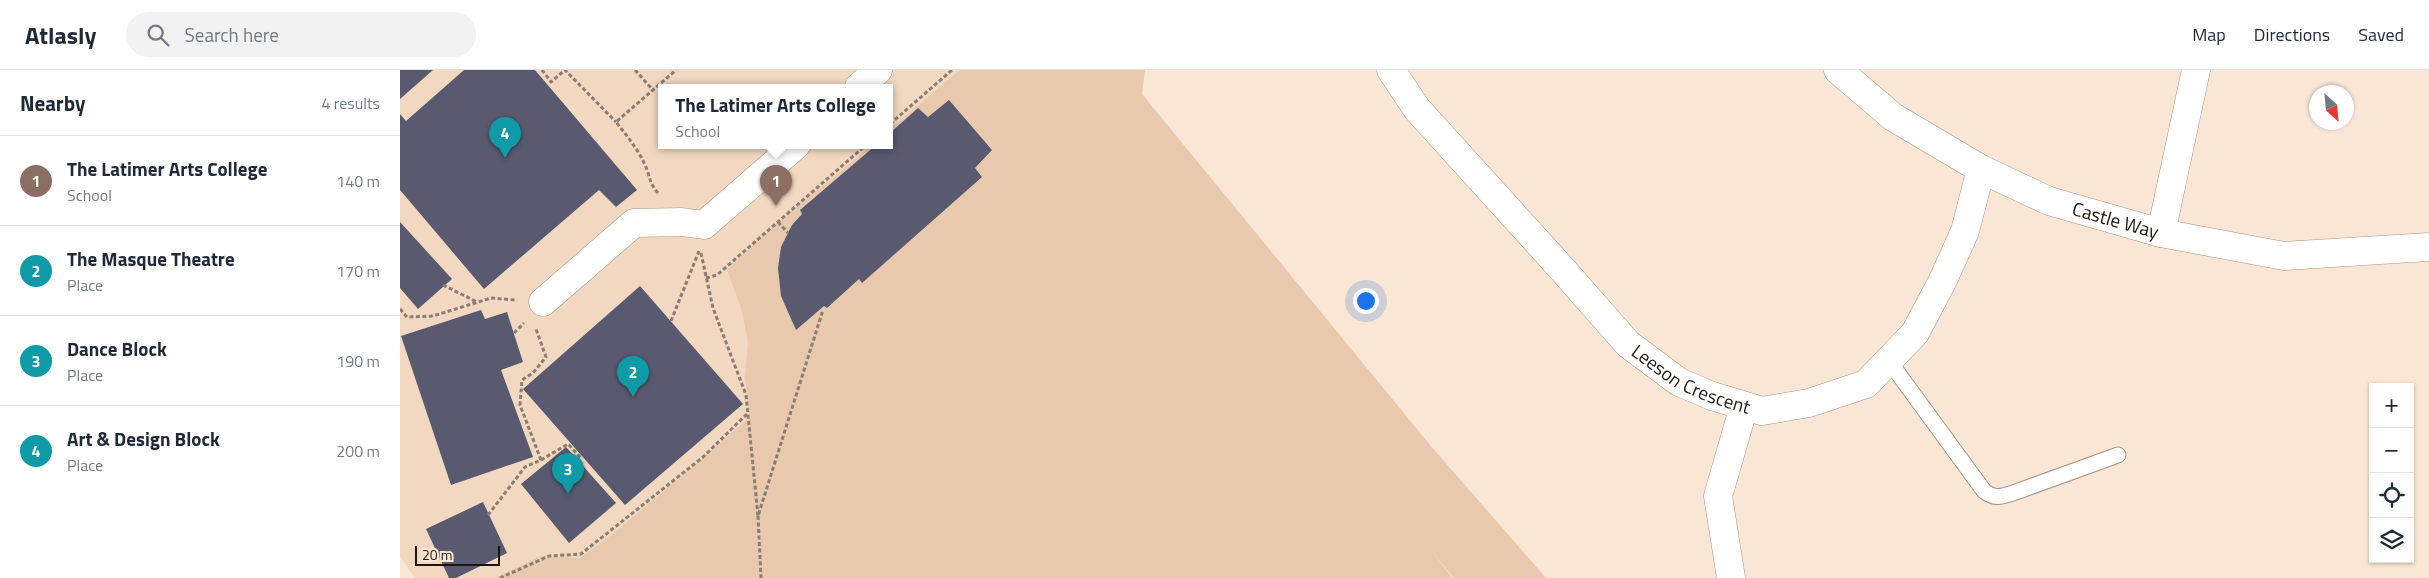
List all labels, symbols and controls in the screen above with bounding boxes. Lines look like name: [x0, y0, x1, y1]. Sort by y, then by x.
search box: [126, 12, 476, 57]
text: Atlasly: [25, 17, 96, 53]
text: Search here: [184, 20, 279, 49]
icon: search: [144, 21, 172, 49]
text: Map: [2192, 21, 2226, 48]
text: Directions: [2254, 21, 2330, 48]
text: Saved: [2358, 21, 2404, 48]
popup: [658, 84, 893, 149]
north arrow: [2309, 85, 2354, 130]
text: Nearby: [20, 87, 85, 119]
text: The Latimer Arts College: [675, 90, 876, 119]
text: 4 results: [321, 91, 380, 115]
pin: 4: [489, 117, 521, 158]
text: School: [675, 119, 720, 143]
text: The Latimer Arts College: [67, 154, 267, 183]
pin: 1: [760, 165, 792, 206]
text: 1: [32, 169, 40, 193]
text: 140 m: [336, 169, 380, 193]
text: School: [67, 183, 112, 207]
street label: Castle Way: [2069, 193, 2162, 246]
text: The Masque Theatre: [67, 244, 235, 273]
text: 2: [32, 259, 40, 283]
text: 170 m: [336, 259, 380, 283]
text: Place: [67, 273, 103, 297]
your location: [1353, 288, 1379, 314]
text: Dance Block: [67, 334, 167, 363]
street label: Leeson Crescent: [1626, 337, 1754, 421]
text: 3: [32, 349, 40, 373]
text: 190 m: [336, 349, 380, 373]
pin: 2: [617, 356, 649, 397]
text: Place: [67, 363, 103, 387]
map controls: [2369, 383, 2414, 563]
button: +: [2369, 383, 2414, 428]
text: Art & Design Block: [67, 424, 220, 453]
button: −: [2369, 428, 2414, 473]
text: 4: [32, 439, 40, 463]
text: 200 m: [336, 439, 380, 463]
text: Place: [67, 453, 103, 477]
pin: 3: [552, 453, 584, 494]
button: locate: [2369, 473, 2414, 518]
button: layers: [2369, 518, 2414, 563]
scale bar: [415, 543, 500, 566]
text: 20 m: [422, 544, 452, 565]

